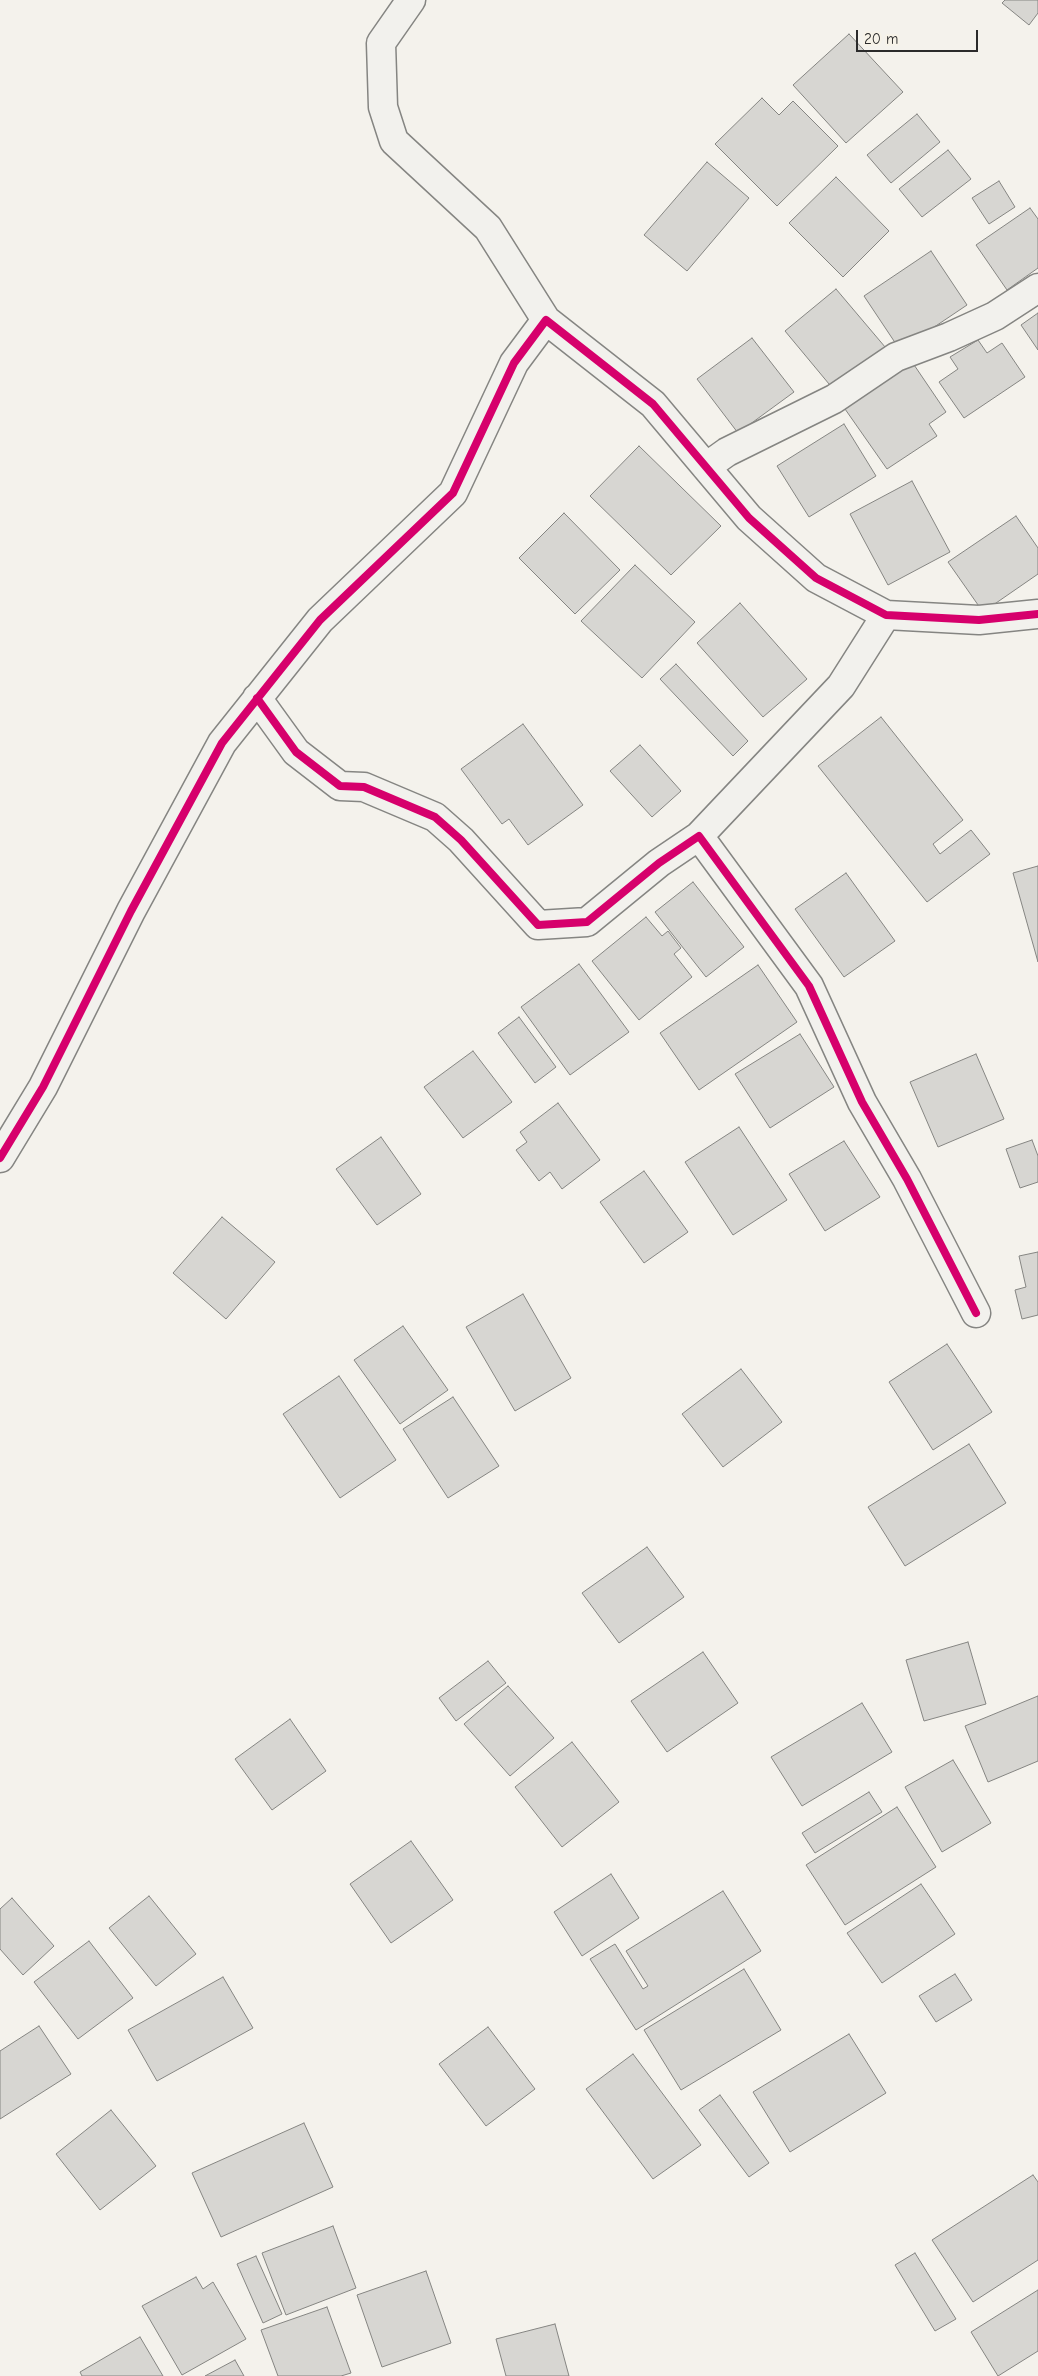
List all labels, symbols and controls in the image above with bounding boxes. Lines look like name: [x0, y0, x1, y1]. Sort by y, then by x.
scale bar: [858, 20, 980, 52]
text: 20 m: [864, 30, 898, 48]

